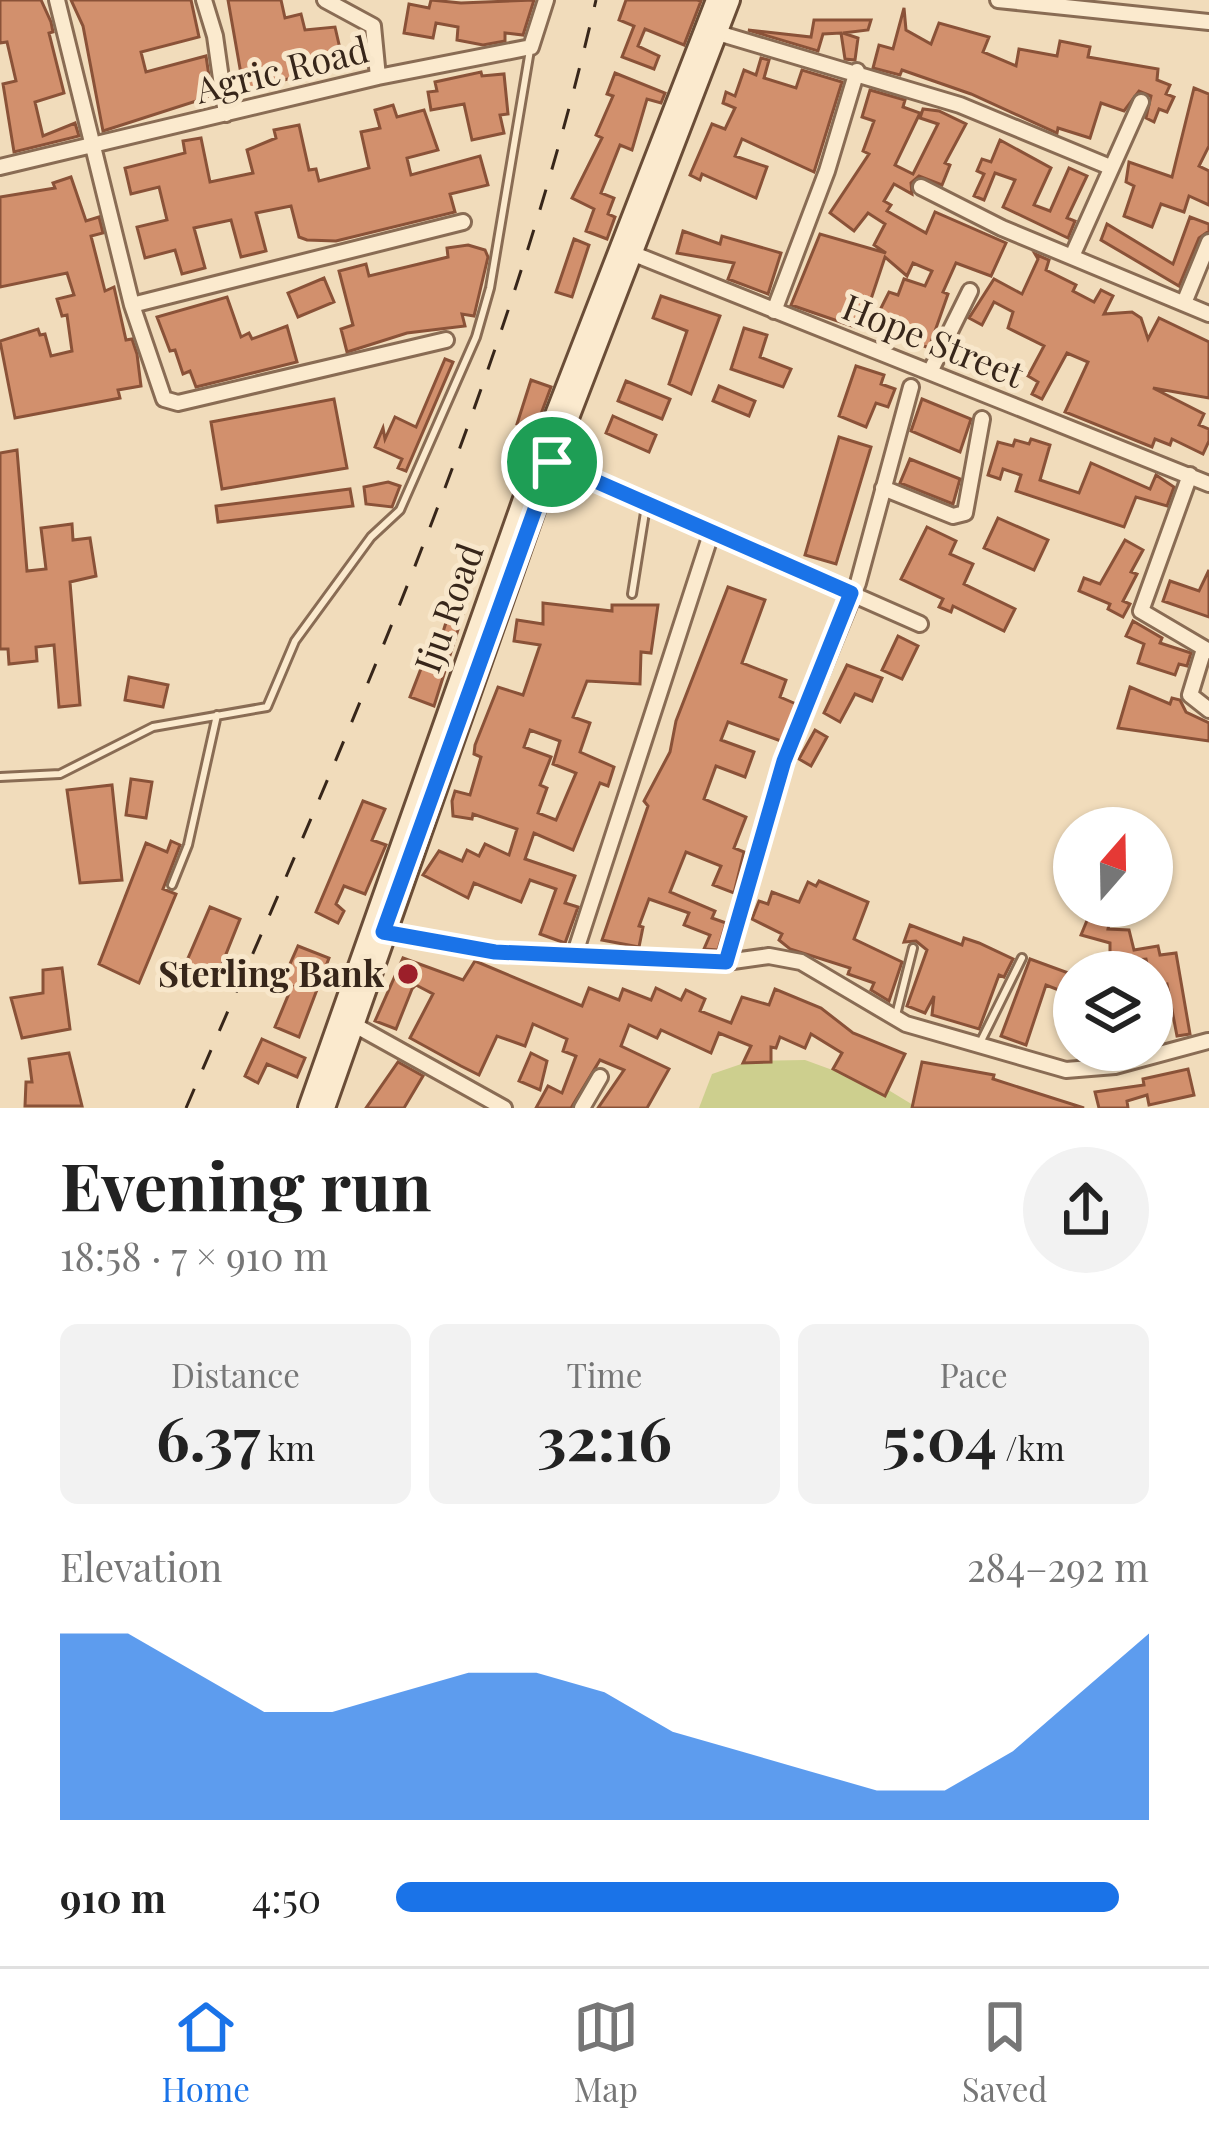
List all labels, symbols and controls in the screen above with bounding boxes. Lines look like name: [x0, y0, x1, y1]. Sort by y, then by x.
street label: Agric Road: [189, 23, 373, 113]
street label: Hope Street: [836, 281, 1032, 398]
pin: [501, 411, 603, 513]
icon: arrive: [519, 429, 585, 495]
street label: Iju Road: [402, 536, 493, 678]
north arrow: [1053, 807, 1173, 927]
map controls: [1053, 807, 1173, 1071]
place label: Sterling Bank: [158, 948, 385, 996]
button: layers: [1053, 951, 1173, 1071]
marker: Sterling Bank: [395, 961, 421, 987]
text: Evening run: [60, 1140, 432, 1228]
button: share: [1023, 1147, 1149, 1273]
text: 18:58 · 7 × 910 m: [60, 1229, 328, 1281]
text: Distance: [171, 1352, 300, 1396]
text: Time: [566, 1352, 643, 1396]
text: Pace: [939, 1352, 1008, 1396]
text: 6.37: [156, 1396, 260, 1476]
text: 32:16: [537, 1396, 672, 1476]
text: 5:04: [882, 1396, 997, 1476]
text: km: [260, 1425, 315, 1469]
text: /km: [997, 1425, 1065, 1469]
text: Elevation: [60, 1540, 222, 1592]
text: 284–292 m: [967, 1540, 1149, 1592]
text: 910 m: [60, 1871, 166, 1923]
text: 4:50: [252, 1871, 321, 1923]
tab: Home: [161, 1994, 250, 2110]
tab: Map: [573, 1994, 639, 2110]
tab: Saved: [962, 1994, 1048, 2110]

